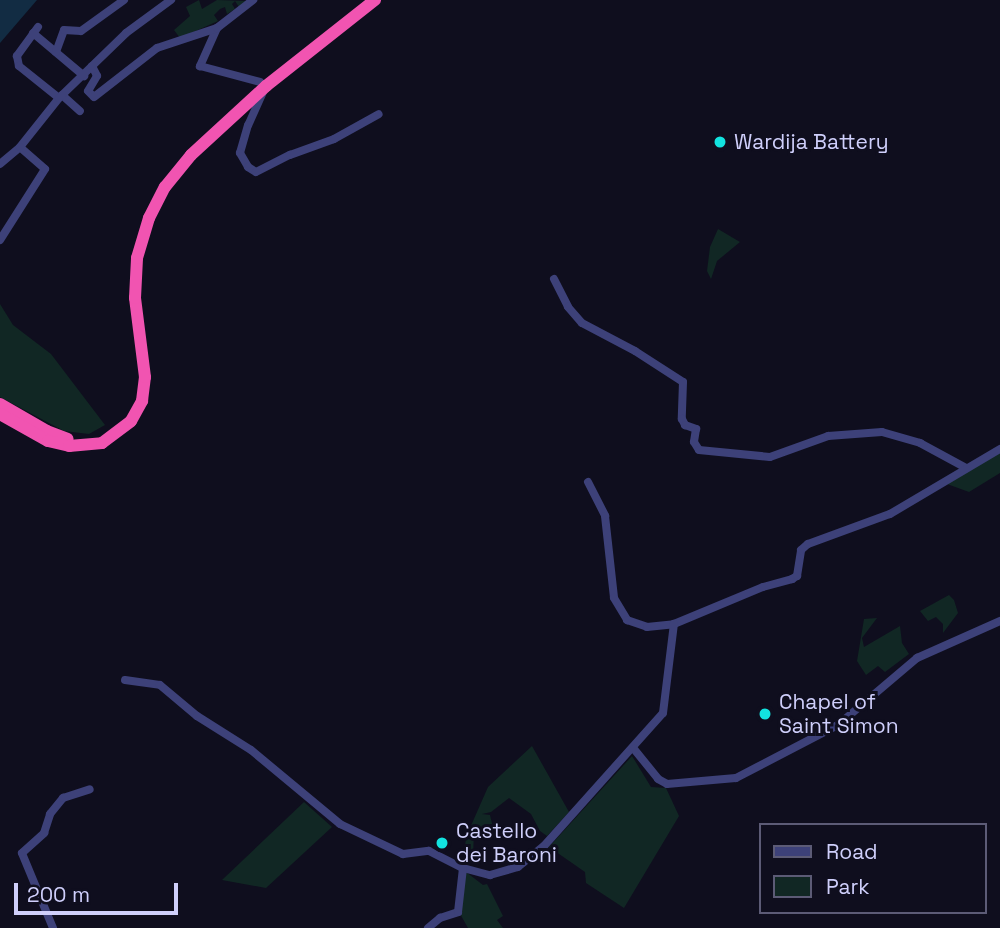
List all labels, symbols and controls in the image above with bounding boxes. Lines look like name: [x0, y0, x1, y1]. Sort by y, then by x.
place label: Wardija Battery: [734, 129, 889, 155]
marker: Wardija Battery: [712, 134, 728, 150]
place label: Chapel of Saint Simon: [779, 689, 899, 739]
marker: Chapel of Saint Simon: [757, 706, 773, 722]
place label: Castello dei Baroni: [456, 818, 557, 868]
legend: [758, 823, 986, 914]
marker: Castello dei Baroni: [434, 835, 450, 851]
text: Road: [826, 838, 878, 865]
scale bar: [18, 869, 182, 913]
text: Park: [826, 873, 870, 900]
text: 200 m: [27, 881, 90, 908]

